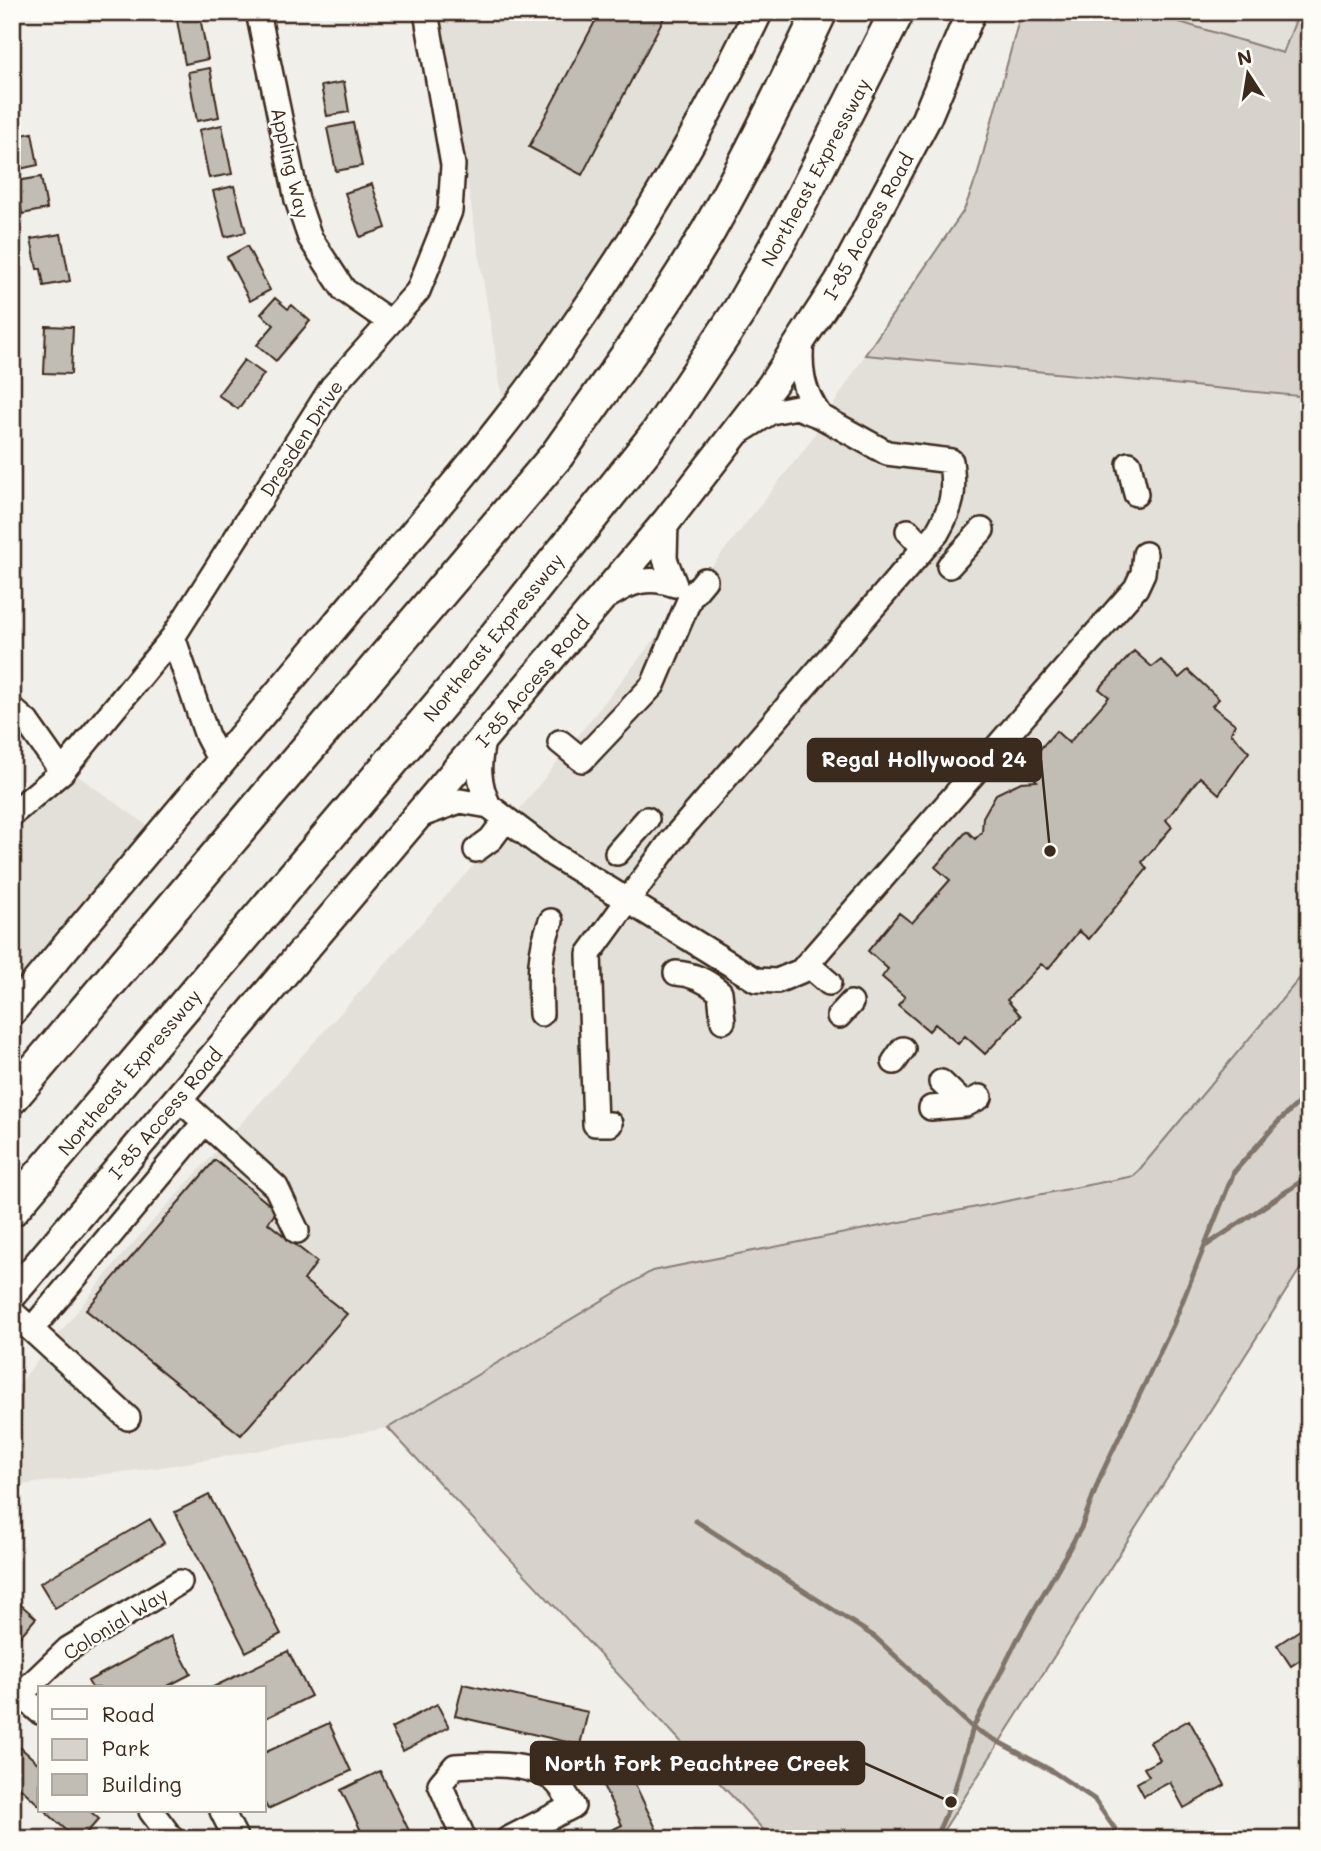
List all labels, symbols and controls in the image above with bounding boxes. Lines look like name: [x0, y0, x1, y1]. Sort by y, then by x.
north arrow: [1212, 38, 1282, 108]
text: N: [1235, 43, 1254, 71]
street label: Northeast Expressway: [755, 74, 875, 270]
street label: Appling Way: [266, 105, 316, 221]
street label: I-85 Access Road: [817, 148, 919, 304]
street label: Dresden Drive: [254, 375, 348, 501]
street label: Northeast Expressway: [417, 548, 569, 726]
street label: I-85 Access Road: [470, 610, 594, 752]
callout: Regal Hollywood 24: [808, 739, 1041, 781]
text: Regal Hollywood 24: [821, 745, 1027, 773]
street label: Northeast Expressway: [52, 984, 206, 1160]
street label: I-85 Access Road: [103, 1042, 227, 1184]
street label: Colonial Way: [58, 1581, 172, 1665]
legend: [38, 1686, 266, 1812]
text: Road: [102, 1700, 154, 1727]
text: Park: [102, 1734, 150, 1761]
callout: North Fork Peachtree Creek: [531, 1742, 864, 1784]
text: North Fork Peachtree Creek: [545, 1749, 849, 1776]
text: Building: [102, 1770, 182, 1797]

